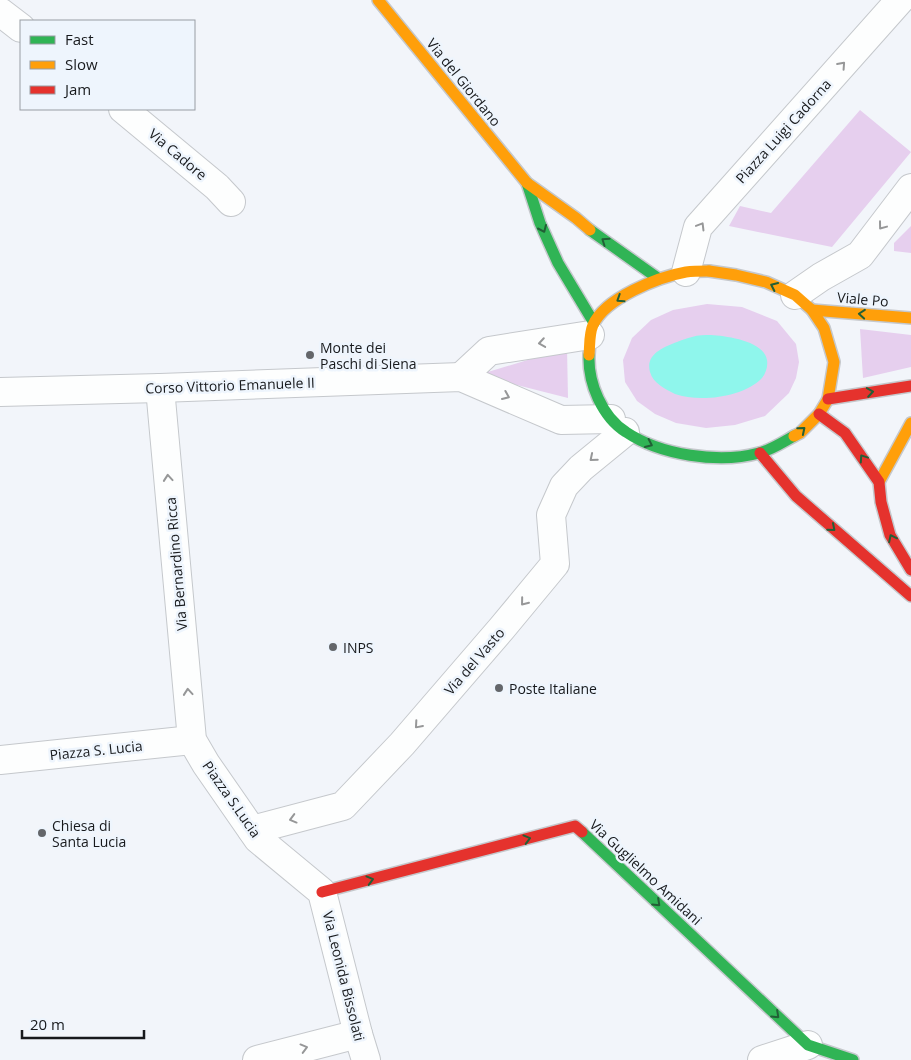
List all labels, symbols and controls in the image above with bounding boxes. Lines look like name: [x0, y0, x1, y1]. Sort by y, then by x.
legend: [20, 20, 195, 110]
text: Fast: [65, 29, 94, 49]
street label: Via del Giordano: [423, 34, 505, 130]
text: Slow: [65, 54, 98, 74]
one-way arrow: [836, 61, 845, 70]
street label: Piazza Luigi Cadorna: [731, 75, 835, 187]
text: Jam: [63, 79, 91, 99]
street label: Via Cadore: [145, 124, 211, 184]
one-way arrow: [878, 221, 887, 230]
one-way arrow: [694, 222, 704, 231]
one-way arrow: [536, 224, 547, 233]
one-way arrow: [601, 238, 611, 247]
one-way arrow: [771, 282, 780, 292]
street label: Viale Po: [836, 287, 890, 311]
one-way arrow: [616, 292, 625, 302]
one-way arrow: [858, 309, 866, 320]
one-way arrow: [538, 337, 546, 347]
place label: Monte dei Paschi di Siena: [320, 338, 417, 373]
marker: Monte dei Paschi di Siena: [304, 349, 316, 361]
street label: Corso Vittorio Emanuele II: [145, 373, 315, 397]
one-way arrow: [865, 388, 874, 398]
one-way arrow: [501, 391, 509, 401]
one-way arrow: [797, 426, 806, 435]
one-way arrow: [644, 437, 653, 448]
one-way arrow: [590, 452, 599, 461]
one-way arrow: [860, 455, 869, 464]
one-way arrow: [163, 473, 174, 481]
street label: Via Bernardino Ricca: [161, 496, 191, 632]
one-way arrow: [827, 522, 836, 531]
one-way arrow: [888, 534, 898, 543]
one-way arrow: [522, 596, 530, 605]
street label: Via del Vasto: [440, 623, 508, 699]
place label: INPS: [343, 638, 374, 657]
marker: INPS: [327, 641, 339, 653]
place label: Poste Italiane: [509, 679, 597, 698]
marker: Poste Italiane: [493, 682, 505, 694]
one-way arrow: [182, 687, 193, 695]
one-way arrow: [415, 720, 424, 729]
street label: Piazza S. Lucia: [49, 736, 143, 764]
street label: Piazza S.Lucia: [199, 757, 265, 841]
one-way arrow: [288, 813, 297, 824]
street label: Via Guglielmo Amidani: [586, 815, 706, 929]
place label: Chiesa di Santa Lucia: [52, 816, 126, 851]
marker: Chiesa di Santa Lucia: [36, 827, 48, 839]
one-way arrow: [522, 834, 531, 845]
one-way arrow: [365, 875, 374, 886]
one-way arrow: [652, 897, 661, 906]
street label: Via Leonida Bissolati: [319, 909, 369, 1043]
scale bar: [22, 1008, 145, 1040]
one-way arrow: [770, 1009, 779, 1018]
text: 20 m: [30, 1014, 65, 1034]
one-way arrow: [299, 1043, 307, 1053]

